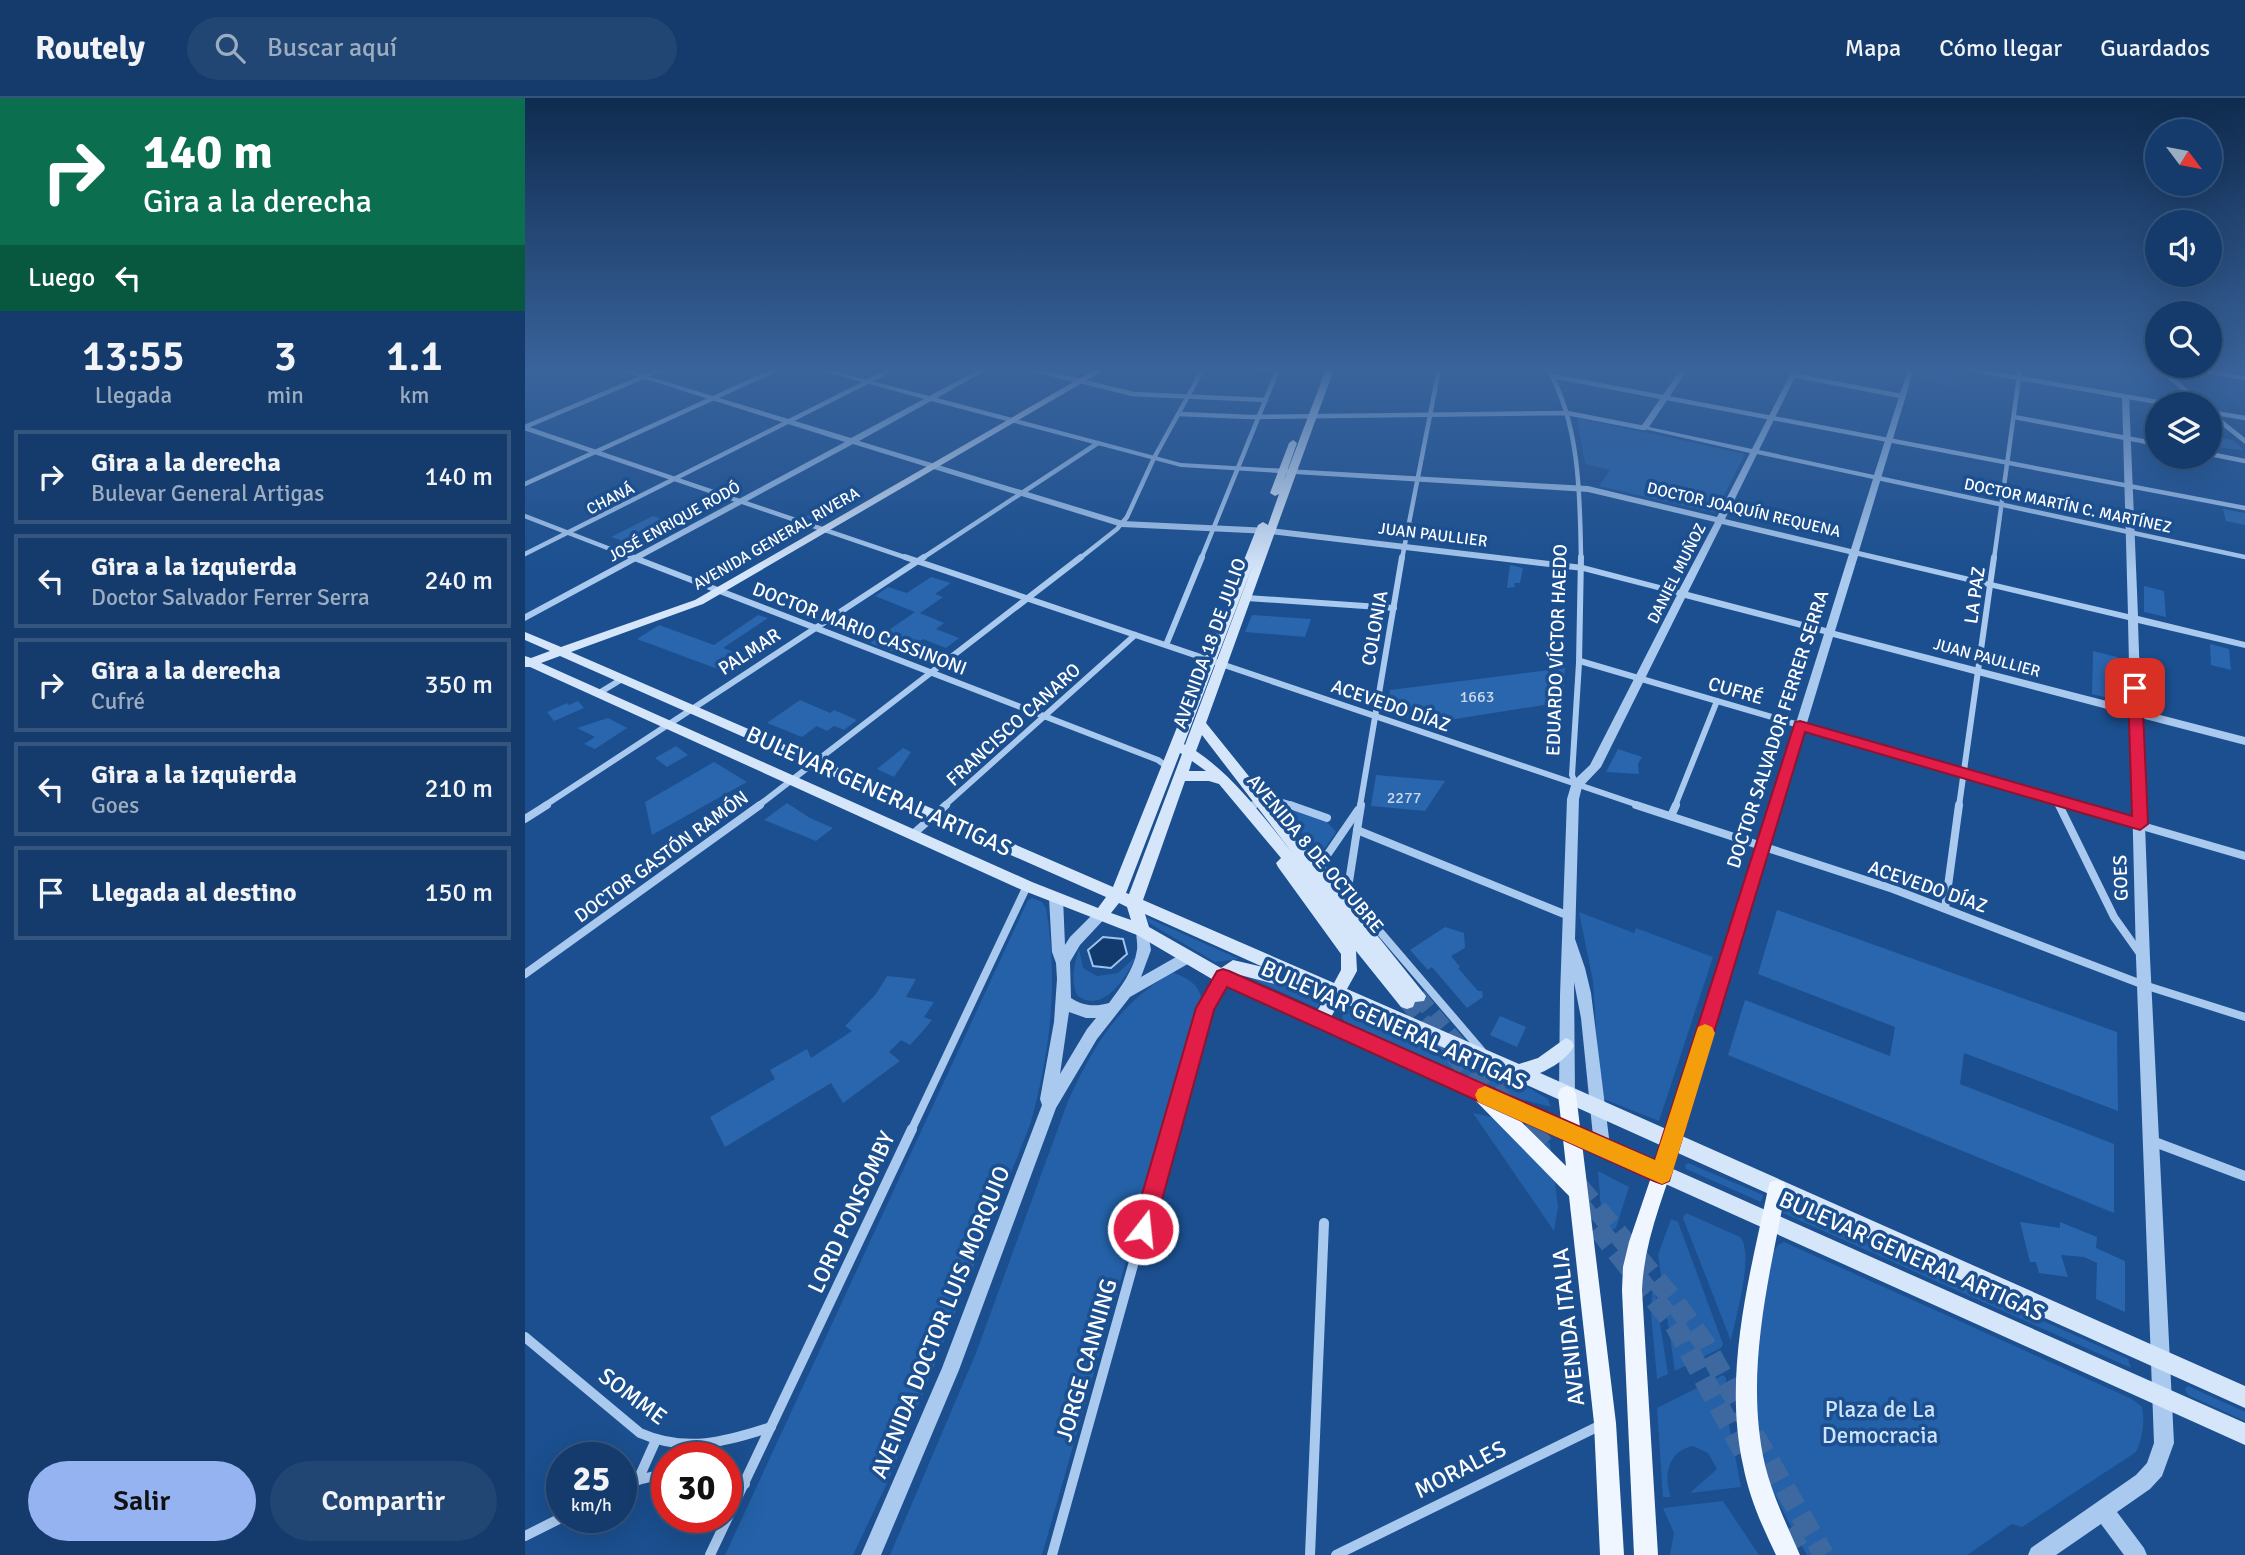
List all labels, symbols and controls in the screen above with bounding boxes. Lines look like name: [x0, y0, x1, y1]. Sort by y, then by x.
search box: [187, 17, 677, 80]
text: Routely: [35, 28, 145, 69]
icon: search: [211, 29, 249, 67]
text: Buscar aquí: [267, 32, 397, 64]
text: Mapa: [1845, 33, 1901, 63]
text: Cómo llegar: [1939, 33, 2062, 63]
text: Guardados: [2100, 33, 2210, 63]
north arrow: [2145, 119, 2223, 196]
map controls: [2145, 119, 2222, 469]
text: 140 m: [143, 122, 273, 182]
icon: right: [28, 126, 119, 217]
text: Gira a la derecha: [143, 182, 372, 221]
button: sound: [2145, 210, 2222, 287]
icon: left: [109, 259, 147, 297]
text: Luego: [28, 262, 95, 294]
button: search: [2145, 301, 2222, 378]
text: 13:55: [82, 331, 185, 382]
text: 3: [274, 331, 297, 382]
text: 1.1: [386, 331, 443, 382]
text: Llegada: [95, 381, 172, 410]
text: min: [267, 381, 304, 410]
text: km: [400, 381, 429, 410]
button: layers: [2145, 392, 2222, 469]
text: Gira a la derecha: [91, 447, 281, 479]
icon: right: [32, 458, 70, 496]
text: 140 m: [424, 461, 493, 493]
street label: DOCTOR MARTÍN C. MARTÍNEZ: [1962, 474, 2173, 538]
street label: JOSÉ ENRIQUE RODÓ: [605, 477, 744, 566]
street label: CHANÁ: [583, 478, 638, 519]
street label: DOCTOR JOAQUÍN REQUENA: [1645, 478, 1843, 542]
text: Bulevar General Artigas: [91, 479, 324, 508]
street label: AVENIDA GENERAL RIVERA: [690, 483, 863, 595]
street label: JUAN PAULLIER: [1377, 518, 1489, 552]
street label: DANIEL MUÑOZ: [1643, 520, 1711, 627]
street label: EDUARDO VÍCTOR HAEDO: [1541, 544, 1573, 757]
text: Gira a la izquierda: [91, 551, 297, 583]
street label: AVENIDA 18 DE JULIO: [1168, 555, 1252, 732]
icon: left: [32, 562, 70, 600]
text: 240 m: [424, 565, 493, 597]
street label: LA PAZ: [1959, 565, 1991, 625]
street label: DOCTOR MARIO CASSINONI: [749, 577, 970, 681]
text: Doctor Salvador Ferrer Serra: [91, 583, 370, 612]
street label: DOCTOR SALVADOR FERRER SERRA: [1722, 587, 1834, 871]
street label: COLONIA: [1357, 588, 1393, 668]
street label: PALMAR: [714, 623, 785, 681]
street label: JUAN PAULLIER: [1931, 634, 2043, 682]
text: Gira a la derecha: [91, 655, 281, 687]
street label: FRANCISCO CANARO: [941, 658, 1086, 791]
pin: [2105, 658, 2165, 718]
icon: right: [32, 666, 70, 704]
text: 350 m: [424, 669, 493, 701]
icon: arrive: [2116, 669, 2154, 707]
street label: CUFRÉ: [1705, 672, 1766, 710]
street label: ACEVEDO DÍAZ: [1328, 674, 1453, 738]
text: Cufré: [91, 687, 145, 716]
house number: 1663: [1460, 687, 1494, 707]
street label: BULEVAR GENERAL ARTIGAS: [742, 720, 1016, 863]
text: Gira a la izquierda: [91, 759, 297, 791]
street label: AVENIDA 8 DE OCTUBRE: [1242, 769, 1389, 938]
icon: left: [32, 770, 70, 808]
text: 210 m: [424, 773, 493, 805]
street label: DOCTOR GASTÓN RAMÓN: [570, 786, 753, 928]
house number: 2277: [1387, 788, 1421, 808]
text: Goes: [91, 791, 139, 820]
street label: ACEVEDO DÍAZ: [1865, 855, 1990, 919]
street label: GOES: [2108, 855, 2134, 901]
icon: arrive: [32, 874, 70, 912]
text: Llegada al destino: [91, 877, 297, 909]
text: 150 m: [424, 877, 493, 909]
street label: BULEVAR GENERAL ARTIGAS: [1257, 954, 1531, 1097]
street label: LORD PONSOMBY: [801, 1126, 902, 1298]
street label: AVENIDA DOCTOR LUIS MORQUIO: [864, 1162, 1017, 1483]
street label: BULEVAR GENERAL ARTIGAS: [1775, 1185, 2049, 1328]
position arrow: [1106, 1192, 1180, 1266]
street label: AVENIDA ITALIA: [1546, 1247, 1591, 1407]
street label: JORGE CANNING: [1049, 1275, 1124, 1445]
street label: SOMME: [593, 1361, 673, 1431]
park label: Plaza de La Democracia: [1822, 1395, 1938, 1450]
street label: MORALES: [1409, 1434, 1511, 1505]
speed limit sign: 30: [651, 1442, 742, 1533]
text: 25: [573, 1457, 610, 1500]
button: Salir: [28, 1461, 256, 1541]
button: Compartir: [270, 1461, 497, 1541]
text: km/h: [571, 1494, 612, 1516]

